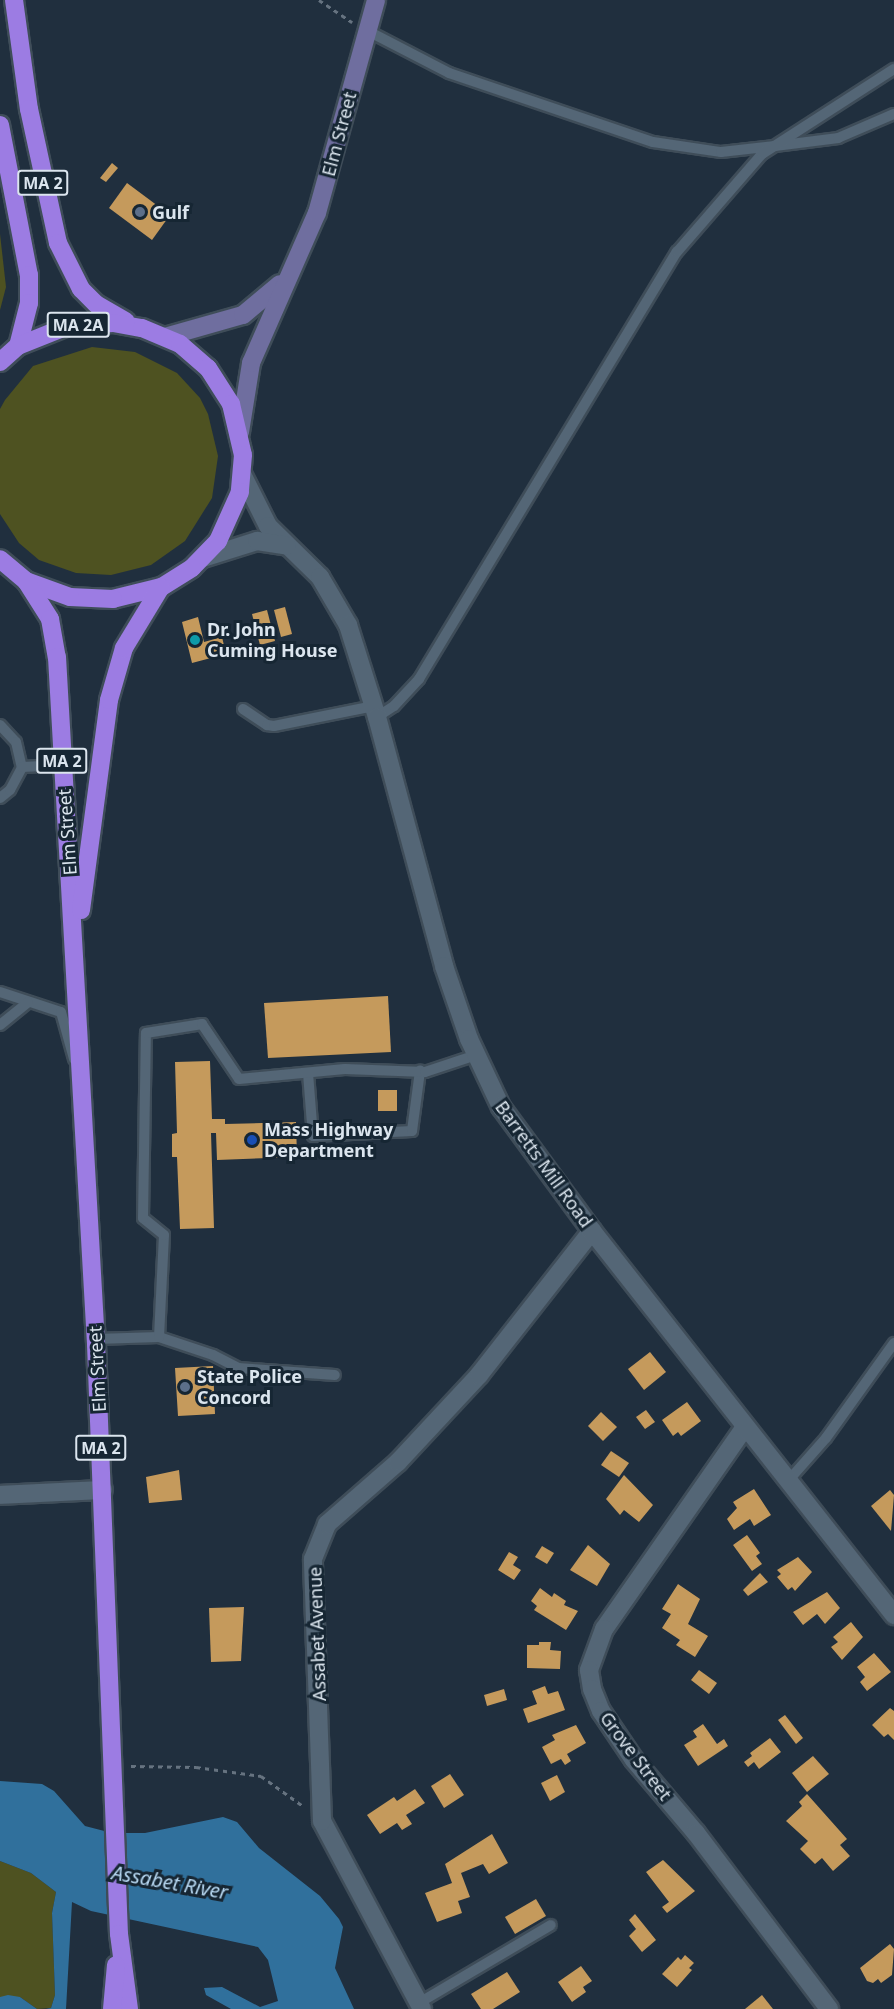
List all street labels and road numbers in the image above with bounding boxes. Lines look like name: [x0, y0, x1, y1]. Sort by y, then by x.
street label: Elm Street: [317, 89, 361, 179]
road number: MA 2: [16, 170, 70, 196]
road number: MA 2A: [46, 312, 110, 338]
road number: MA 2: [35, 748, 89, 774]
street label: Elm Street: [53, 788, 81, 876]
street label: Barretts Mill Road: [491, 1097, 597, 1231]
street label: Elm Street: [84, 1325, 110, 1413]
road number: MA 2: [74, 1435, 128, 1461]
street label: Assabet Avenue: [304, 1566, 330, 1702]
street label: Grove Street: [596, 1708, 676, 1804]

